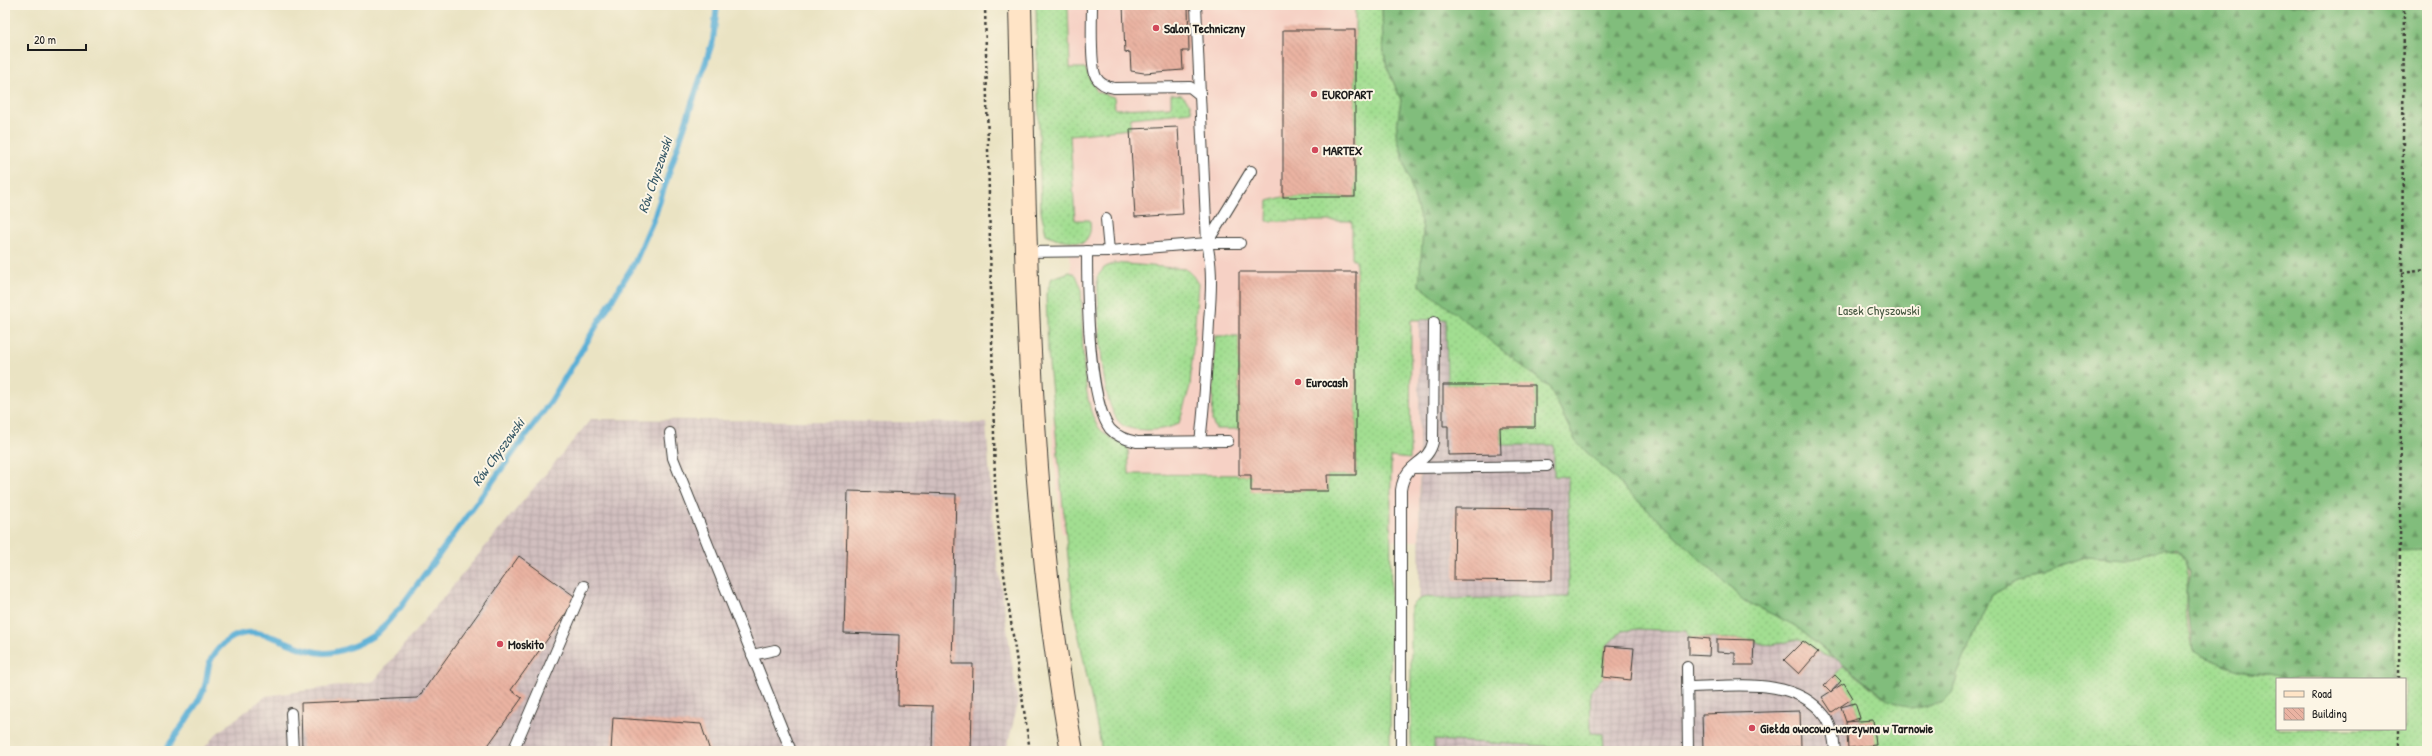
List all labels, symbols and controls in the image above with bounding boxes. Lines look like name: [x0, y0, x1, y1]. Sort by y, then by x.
place label: Salon Techniczny: [1164, 19, 1246, 38]
marker: Salon Techniczny: [1151, 23, 1161, 33]
scale bar: [28, 26, 86, 52]
text: 20 m: [34, 31, 56, 48]
place label: EUROPART: [1322, 85, 1374, 103]
marker: EUROPART: [1309, 89, 1319, 99]
water label: Rów Chyszowski: [633, 133, 678, 216]
place label: MARTEX: [1323, 141, 1363, 159]
marker: MARTEX: [1310, 145, 1320, 155]
park label: Lasek Chyszowski: [1838, 301, 1920, 319]
place label: Eurocash: [1306, 373, 1348, 391]
marker: Eurocash: [1293, 377, 1303, 387]
water label: Rów Chyszowski: [467, 413, 530, 490]
place label: Moskito: [508, 635, 545, 653]
marker: Moskito: [495, 639, 505, 649]
legend: [2276, 678, 2406, 730]
text: Road: [2312, 685, 2332, 702]
text: Building: [2312, 705, 2347, 722]
place label: Giełda owocowo-warzywna w Tarnowie: [1760, 719, 1934, 738]
marker: Giełda owocowo-warzywna w Tarnowie: [1747, 723, 1757, 733]

